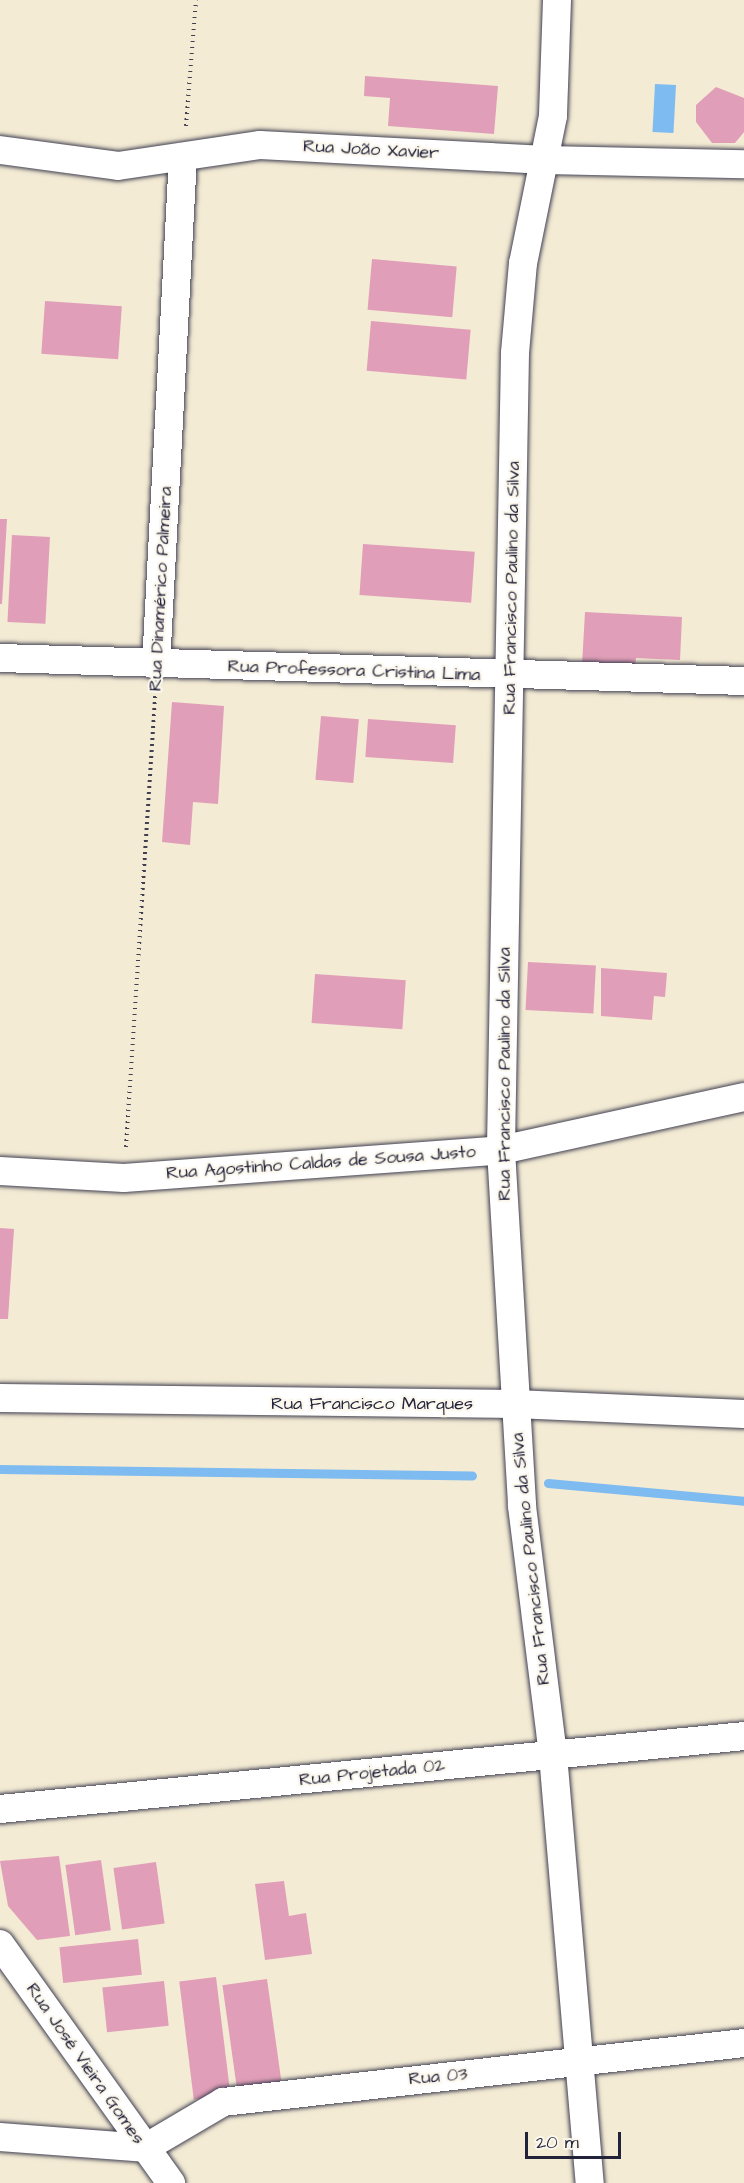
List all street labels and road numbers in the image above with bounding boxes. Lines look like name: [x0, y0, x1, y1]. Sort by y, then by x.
street label: Rua João Xavier: [302, 136, 440, 164]
street label: Rua Francisco Paulino da Silva: [499, 461, 525, 715]
street label: Rua Dinamérico Palmeira: [145, 486, 177, 692]
street label: Rua Professora Cristina Lima: [227, 656, 481, 686]
street label: Rua Francisco Paulino da Silva: [494, 947, 516, 1201]
street label: Rua Agostinho Caldas de Sousa Justo: [165, 1141, 477, 1185]
street label: Rua Francisco Marques: [271, 1393, 473, 1415]
street label: Rua Francisco Paulino da Silva: [507, 1432, 555, 1686]
street label: Rua Projetada 02: [298, 1755, 446, 1791]
street label: Rua José Vieira Gomes: [21, 1979, 149, 2149]
street label: Rua 03: [408, 2064, 468, 2090]

